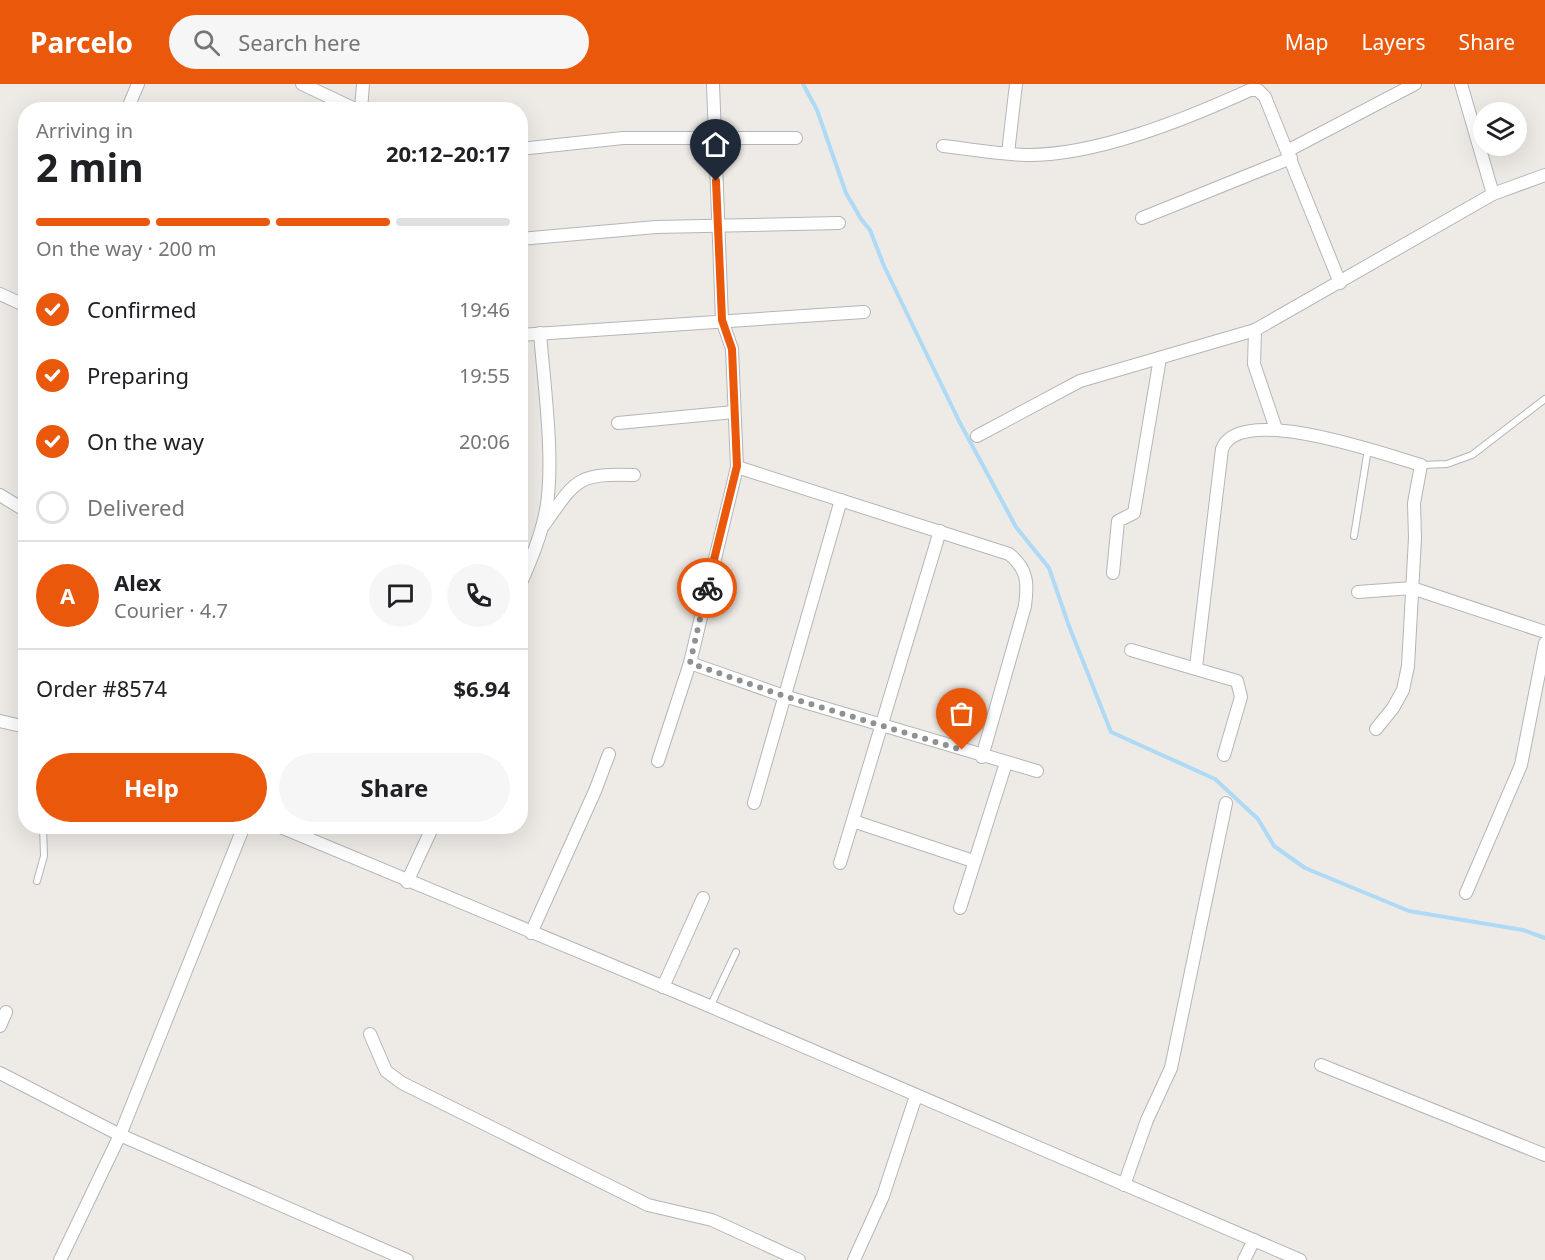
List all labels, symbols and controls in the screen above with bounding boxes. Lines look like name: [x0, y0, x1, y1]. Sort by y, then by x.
search box: [169, 15, 589, 69]
text: Parcelo: [30, 23, 133, 61]
icon: search: [190, 26, 223, 59]
text: Search here: [238, 27, 361, 57]
text: Map: [1285, 28, 1329, 56]
text: Layers: [1362, 28, 1426, 56]
text: Share: [1459, 28, 1515, 56]
map controls: [1473, 102, 1527, 156]
button: layers: [1473, 102, 1527, 156]
text: Arriving in: [36, 117, 133, 144]
pin: [690, 119, 741, 181]
icon: home: [699, 128, 732, 161]
text: 20:12–20:17: [386, 138, 510, 168]
text: 2 min: [36, 140, 143, 193]
text: On the way · 200 m: [36, 235, 216, 262]
icon: check: [36, 293, 69, 326]
text: Confirmed: [87, 294, 197, 324]
text: 19:46: [459, 296, 510, 323]
icon: check: [36, 359, 69, 392]
text: Preparing: [87, 360, 189, 390]
text: 19:55: [459, 362, 510, 389]
icon: check: [36, 425, 69, 458]
text: On the way: [87, 426, 204, 456]
text: 20:06: [459, 428, 510, 455]
text: Delivered: [87, 492, 185, 522]
courier: [677, 558, 737, 618]
button: chat: [369, 564, 432, 627]
button: phone: [447, 564, 510, 627]
text: Alex: [114, 567, 161, 597]
icon: bike: [691, 572, 724, 605]
text: A: [60, 580, 75, 610]
text: Courier · 4.7: [114, 597, 228, 624]
text: Order #8574: [36, 673, 167, 703]
text: $6.94: [453, 673, 510, 703]
pin: [936, 688, 987, 750]
icon: bag: [945, 697, 978, 730]
button: Help: [36, 753, 267, 822]
button: Share: [279, 753, 510, 822]

